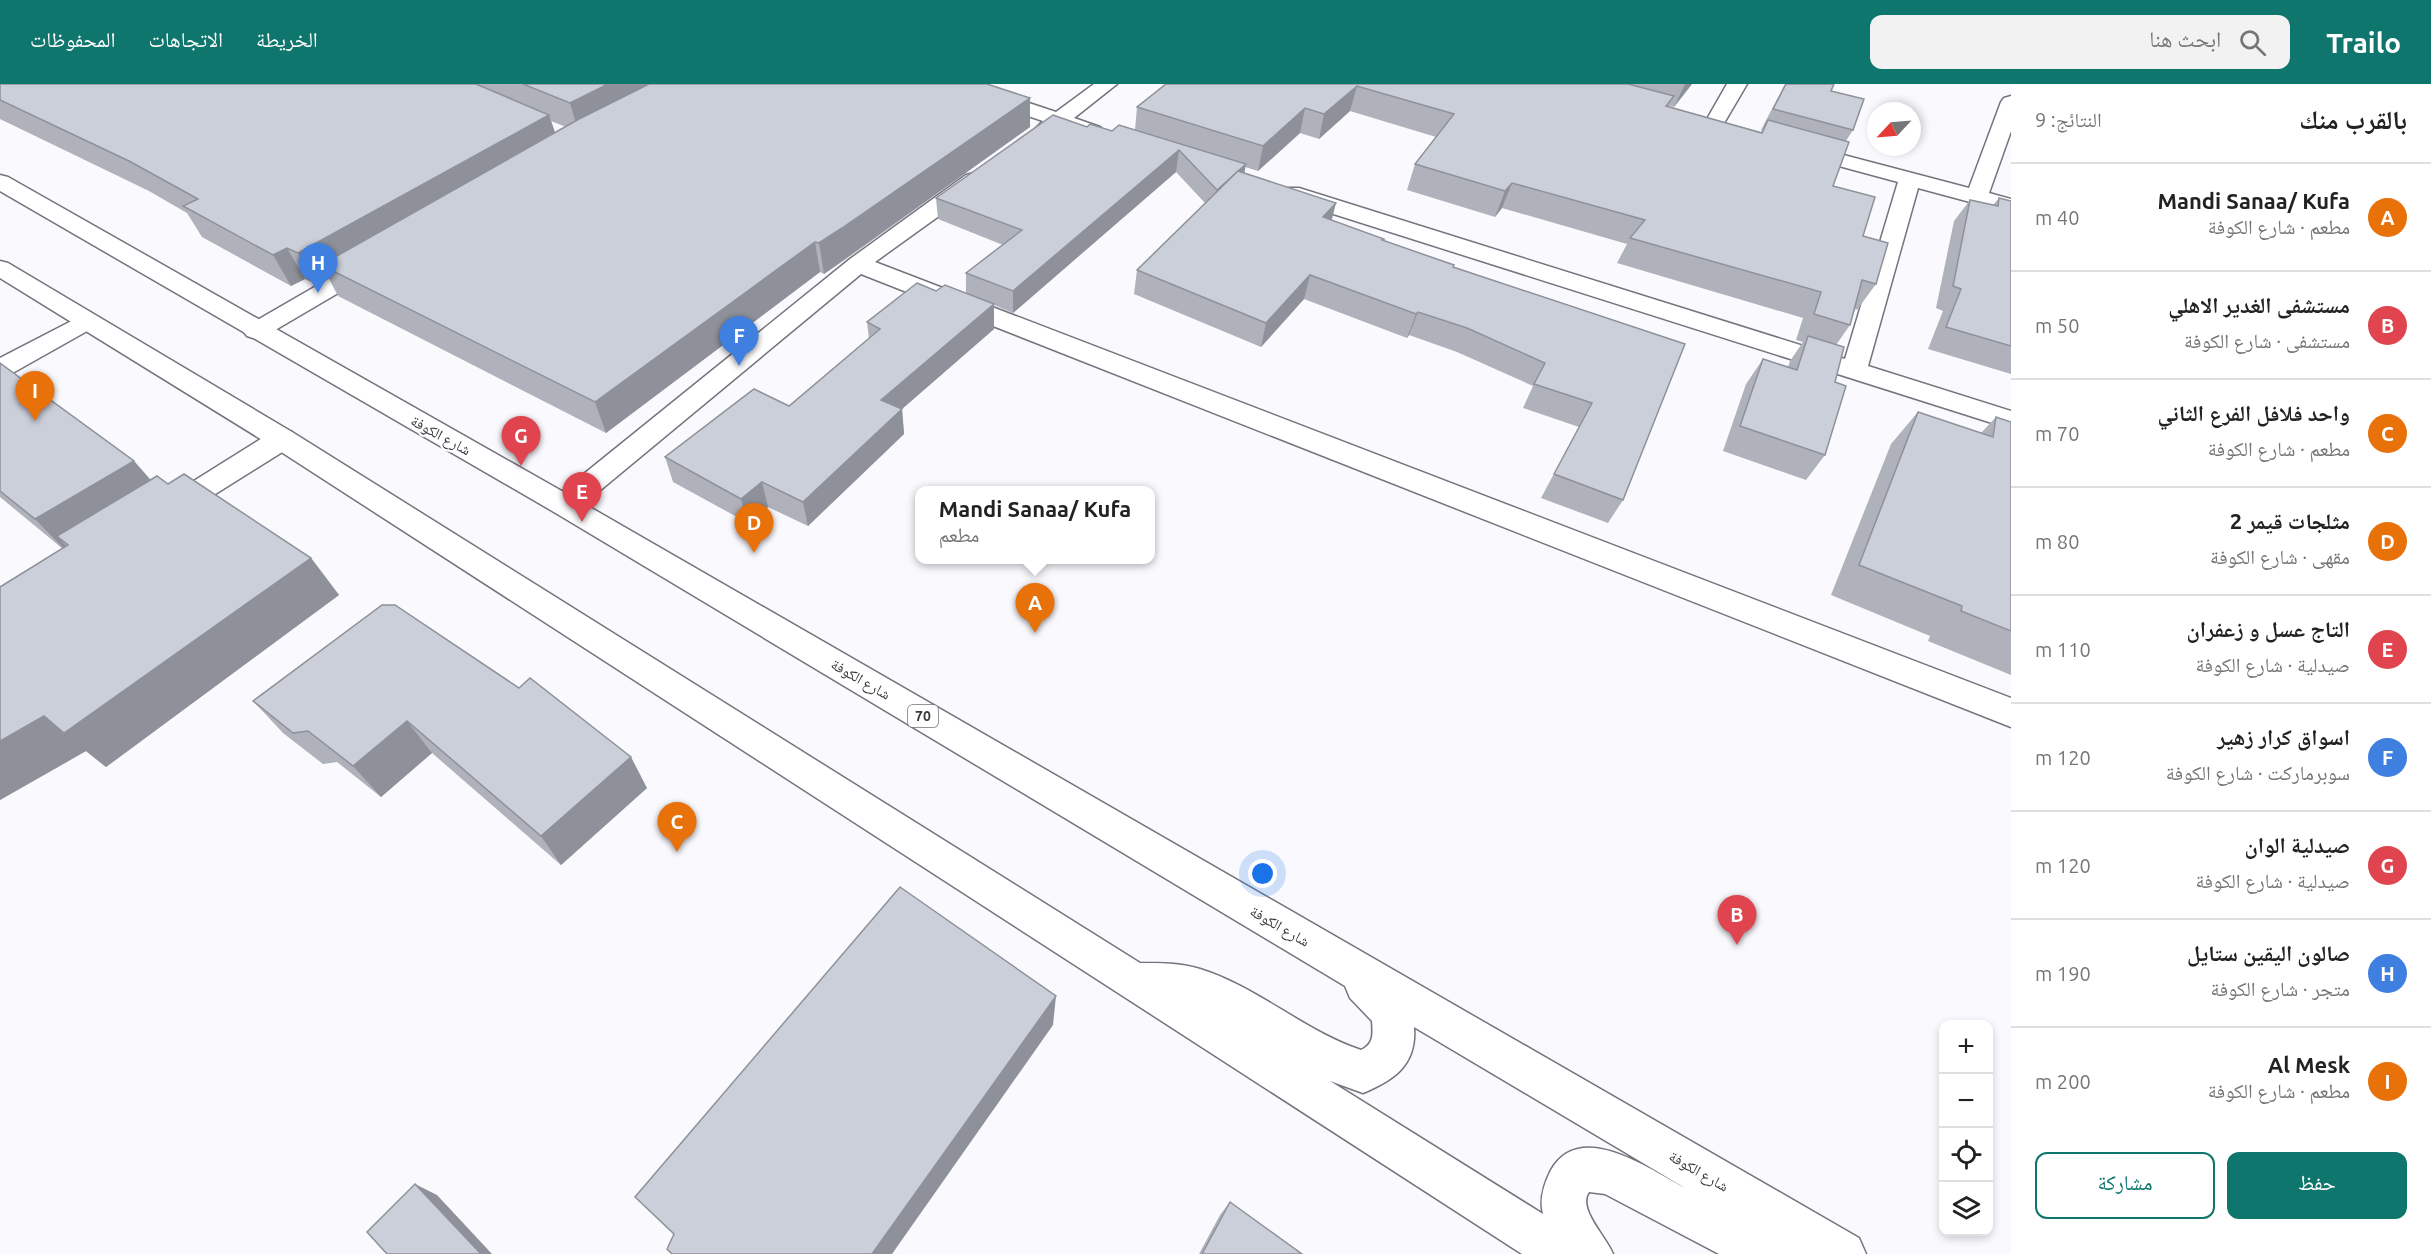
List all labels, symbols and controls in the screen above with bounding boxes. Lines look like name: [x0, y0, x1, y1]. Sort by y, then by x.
search box: [1870, 15, 2290, 69]
text: ابحث هنا: [2149, 26, 2221, 51]
icon: search: [2236, 26, 2269, 59]
text: المحفوظات: [30, 27, 115, 51]
text: الاتجاهات: [148, 27, 223, 51]
text: الخريطة: [256, 27, 318, 51]
text: Trailo: [2326, 27, 2401, 58]
north arrow: [1867, 102, 1921, 156]
text: بالقرب منك: [2299, 105, 2407, 134]
text: النتائج: 9: [2035, 108, 2102, 131]
text: Mandi Sanaa/ Kufa: [2157, 188, 2350, 213]
text: 40 m: [2035, 206, 2079, 229]
text: A: [2380, 206, 2395, 229]
text: مطعم · شارع الكوفة: [2208, 215, 2350, 238]
pin: H: [298, 244, 338, 293]
text: مستشفى الغدير الاهلي: [2168, 292, 2350, 317]
text: 50 m: [2035, 314, 2079, 337]
text: B: [2381, 314, 2394, 337]
pin: F: [720, 316, 758, 366]
text: مستشفى · شارع الكوفة: [2184, 329, 2350, 352]
pin: I: [15, 372, 54, 421]
text: واحد فلافل الفرع الثاني: [2157, 400, 2350, 425]
street label: شارع الكوفة: [407, 412, 474, 460]
pin: G: [502, 416, 540, 466]
text: 70 m: [2035, 422, 2079, 445]
text: C: [2381, 422, 2394, 445]
text: مطعم · شارع الكوفة: [2208, 437, 2350, 460]
pin: E: [562, 472, 602, 522]
popup: [915, 486, 1155, 564]
text: Mandi Sanaa/ Kufa: [939, 496, 1131, 521]
pin: D: [734, 504, 774, 553]
text: مثلجات قيمر 2: [2230, 508, 2350, 533]
text: مطعم: [939, 523, 979, 546]
text: 80 m: [2035, 530, 2079, 553]
text: D: [2380, 530, 2395, 553]
text: مقهى · شارع الكوفة: [2210, 545, 2350, 568]
pin: A: [1016, 584, 1054, 633]
text: التاج عسل و زعفران: [2186, 616, 2350, 641]
text: 110 m: [2035, 638, 2091, 661]
text: E: [2382, 638, 2393, 661]
text: صيدلية · شارع الكوفة: [2195, 653, 2350, 676]
street label: شارع الكوفة: [827, 655, 894, 705]
road number: 70: [908, 705, 938, 727]
text: اسواق كرار زهير: [2217, 724, 2350, 749]
text: 120 m: [2035, 746, 2091, 769]
text: F: [2382, 746, 2393, 769]
text: سوبرماركت · شارع الكوفة: [2166, 761, 2350, 784]
pin: C: [658, 802, 696, 852]
text: صيدلية الوان: [2244, 832, 2350, 857]
text: 120 m: [2035, 854, 2091, 877]
text: G: [2381, 854, 2394, 877]
your location: [1248, 859, 1277, 888]
text: صيدلية · شارع الكوفة: [2195, 869, 2350, 892]
pin: B: [1718, 896, 1756, 945]
street label: شارع الكوفة: [1246, 902, 1313, 952]
text: صالون اليقين ستايل: [2187, 940, 2350, 965]
text: 190 m: [2035, 962, 2091, 985]
text: H: [2380, 962, 2395, 985]
text: متجر · شارع الكوفة: [2211, 977, 2350, 1000]
map controls: [1939, 1020, 1993, 1236]
button: +: [1939, 1020, 1993, 1074]
text: Al Mesk: [2268, 1052, 2350, 1077]
text: 200 m: [2035, 1070, 2091, 1093]
text: I: [2384, 1070, 2391, 1093]
button: −: [1939, 1074, 1993, 1128]
text: مطعم · شارع الكوفة: [2208, 1079, 2350, 1102]
button: locate: [1939, 1128, 1993, 1182]
street label: شارع الكوفة: [1665, 1147, 1732, 1197]
button: مشاركة: [2035, 1152, 2215, 1219]
button: حفظ: [2227, 1152, 2407, 1219]
button: layers: [1939, 1182, 1993, 1236]

